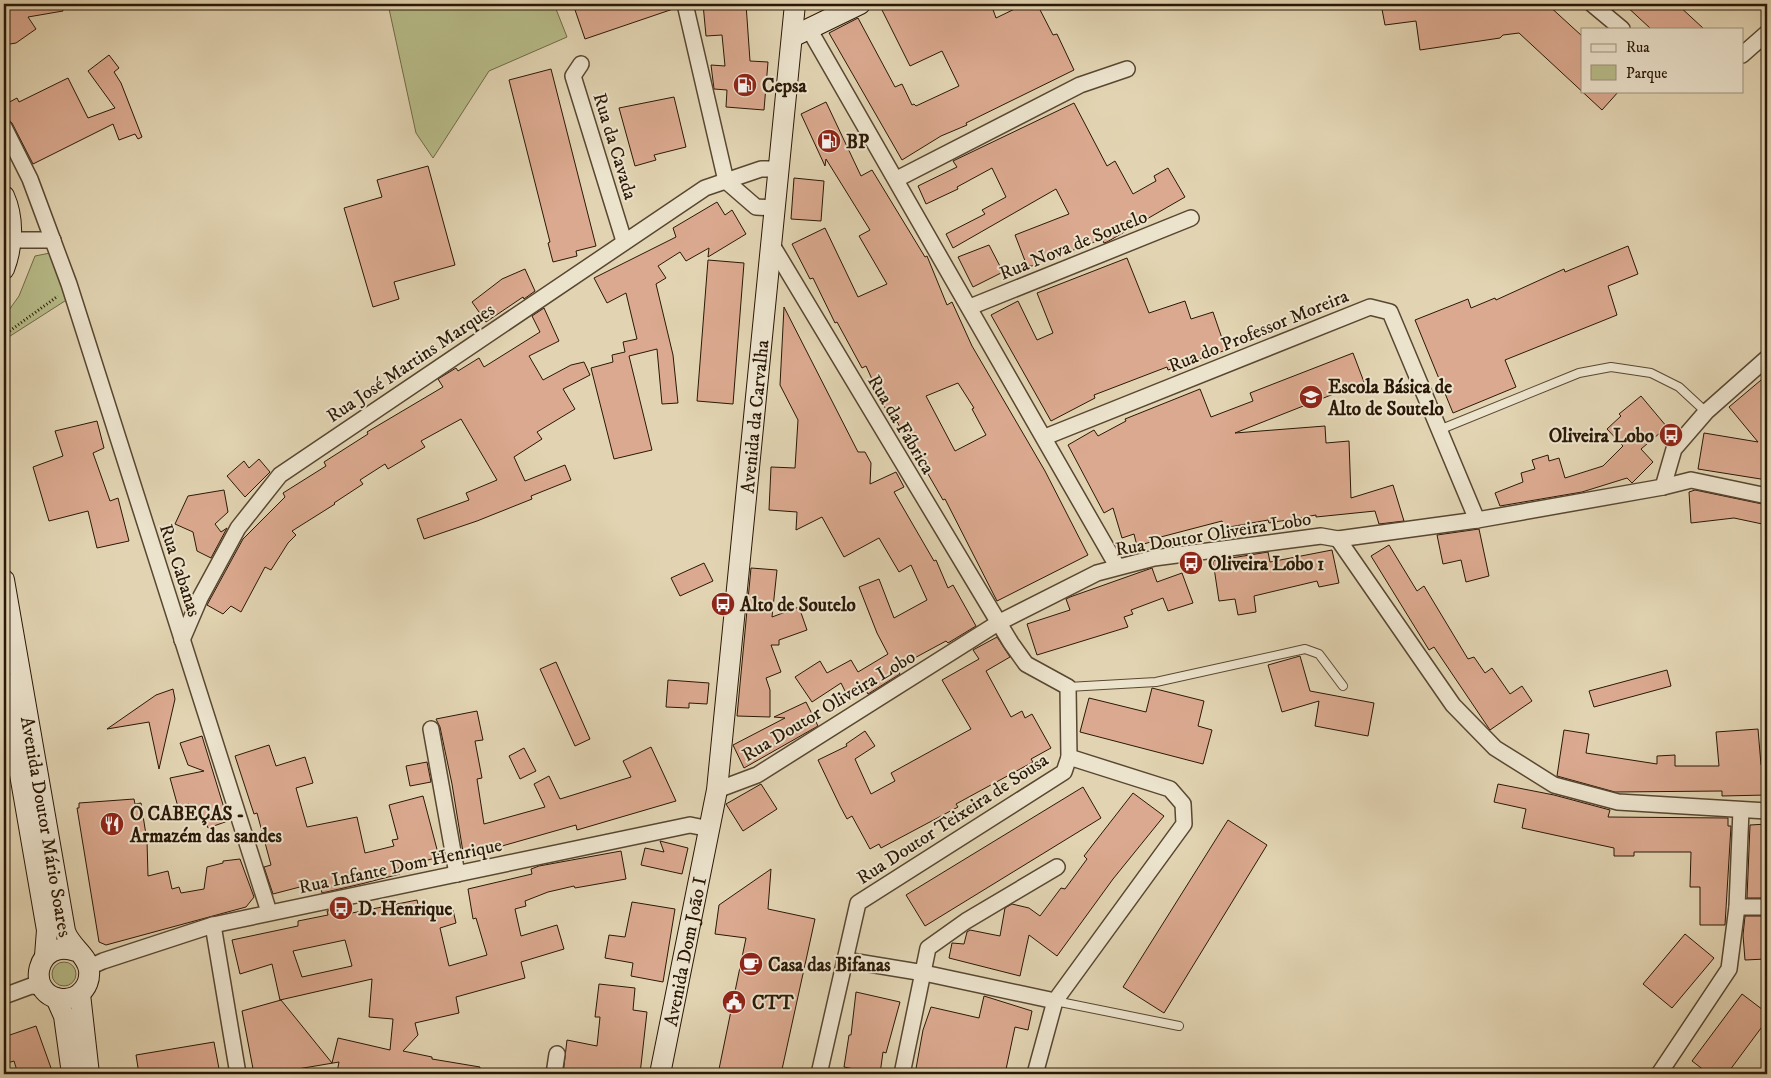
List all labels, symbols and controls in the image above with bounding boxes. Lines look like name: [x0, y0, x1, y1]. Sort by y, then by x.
legend: [1581, 28, 1744, 92]
text: Rua: [1626, 38, 1650, 57]
text: Parque: [1626, 64, 1667, 83]
fuel station icon: Cepsa: [732, 72, 758, 98]
place label: Cepsa: [762, 75, 807, 98]
street label: Rua da Cavada: [587, 90, 642, 203]
fuel station icon: BP: [816, 128, 842, 154]
place label: BP: [846, 131, 869, 154]
street label: Rua Nova de Soutelo: [996, 205, 1151, 286]
street label: Rua do Professor Moreira: [1165, 285, 1352, 378]
street label: Rua José Martins Marques: [322, 298, 500, 429]
street label: Avenida da Carvalha: [736, 339, 775, 495]
street label: Rua da Fábrica: [862, 371, 939, 479]
place label: Escola Básica de Alto de Soutelo: [1327, 376, 1452, 421]
school or university icon: Escola Básica de Alto de Soutelo: [1298, 384, 1324, 410]
bus stop icon: Oliveira Lobo: [1658, 422, 1684, 448]
place label: Oliveira Lobo: [1549, 425, 1654, 448]
street label: Rua Doutor Oliveira Lobo: [1114, 508, 1313, 561]
street label: Rua Cabanas: [154, 521, 205, 620]
bus stop icon: Oliveira Lobo 1: [1178, 550, 1204, 576]
place label: Oliveira Lobo 1: [1208, 553, 1324, 576]
bus stop icon: Alto de Soutelo: [710, 591, 736, 617]
place label: Alto de Soutelo: [739, 594, 856, 617]
street label: Rua Doutor Oliveira Lobo: [738, 645, 920, 767]
street label: Avenida Doutor Mário Soares: [15, 715, 76, 941]
street label: Rua Doutor Teixeira de Sousa: [853, 749, 1053, 890]
place label: O CABEÇAS - Armazém das sandes: [129, 803, 283, 848]
restaurant icon: O CABEÇAS - Armazém das sandes: [99, 811, 125, 837]
street label: Rua Infante Dom Henrique: [297, 834, 504, 900]
street label: Avenida Dom João I: [660, 875, 712, 1028]
bus stop icon: D. Henrique: [328, 895, 354, 921]
place label: D. Henrique: [358, 898, 453, 922]
cafe icon: Casa das Bifanas: [738, 951, 764, 977]
place label: Casa das Bifanas: [768, 954, 891, 977]
public building icon: CTT: [721, 989, 747, 1015]
place label: CTT: [752, 992, 794, 1015]

